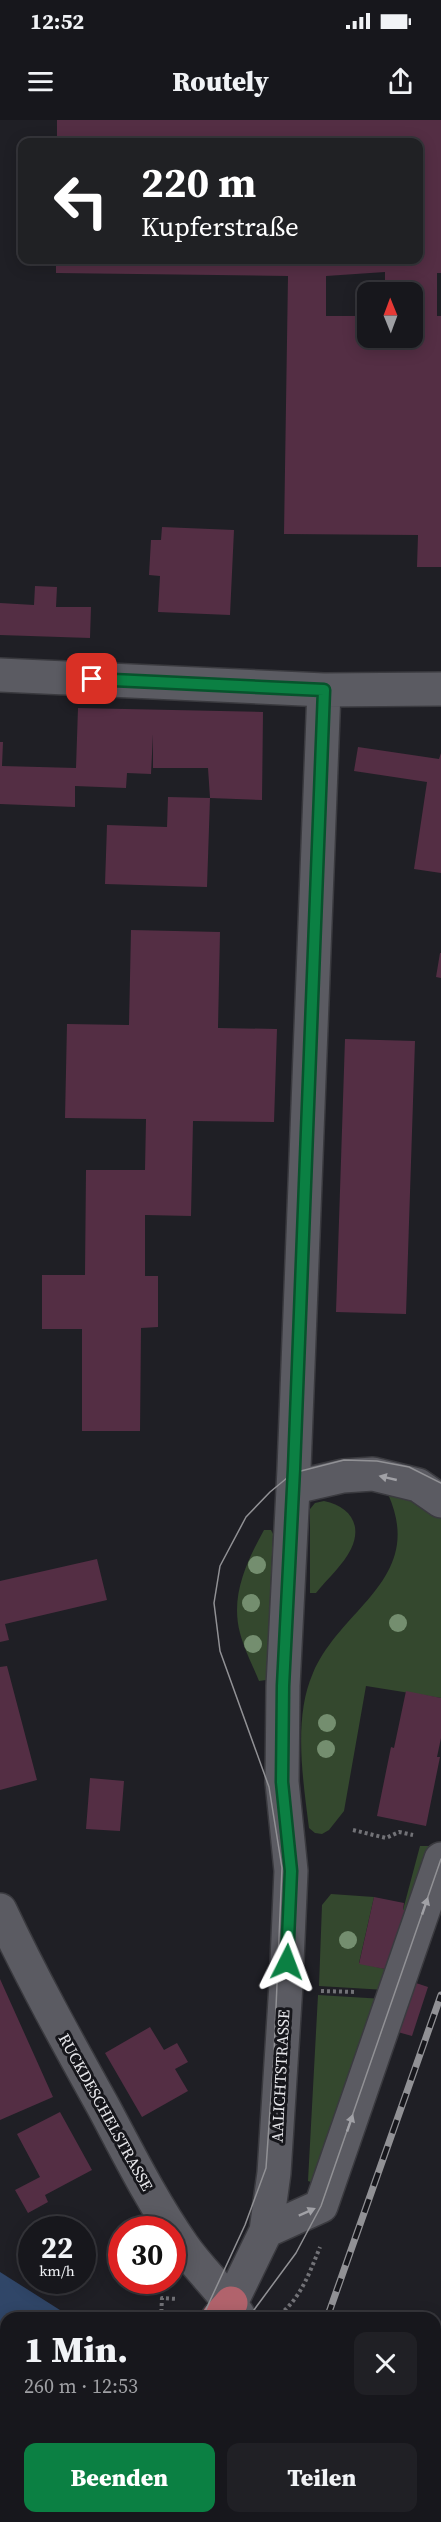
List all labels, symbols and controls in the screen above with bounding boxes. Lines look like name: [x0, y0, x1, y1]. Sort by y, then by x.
text: 12:52: [30, 6, 84, 36]
text: Routely: [172, 63, 269, 100]
icon: menu: [24, 65, 57, 98]
icon: share: [384, 65, 417, 98]
text: 220 m: [141, 153, 256, 211]
icon: left: [42, 162, 120, 240]
text: Kupferstraße: [141, 208, 299, 245]
north arrow: [357, 282, 423, 348]
map controls: [357, 282, 423, 348]
pin: [66, 653, 117, 704]
icon: arrive: [75, 662, 108, 695]
one-way arrow: [379, 1473, 398, 1482]
one-way arrow: [421, 1897, 430, 1915]
position arrow: [255, 1930, 319, 1994]
street label: AALICHTSTRASSE: [266, 2009, 294, 2143]
street label: RUCKDESCHELSTRASSE: [54, 2029, 159, 2195]
one-way arrow: [345, 2114, 355, 2132]
one-way arrow: [298, 2207, 316, 2217]
speed limit sign: 30: [108, 2216, 186, 2294]
text: 22: [41, 2227, 73, 2268]
text: km/h: [39, 2260, 75, 2281]
text: 1 Min.: [24, 2325, 128, 2374]
button: close: [354, 2332, 417, 2395]
text: 260 m · 12:53: [24, 2372, 138, 2400]
button: Beenden: [24, 2443, 215, 2512]
button: Teilen: [227, 2443, 417, 2512]

